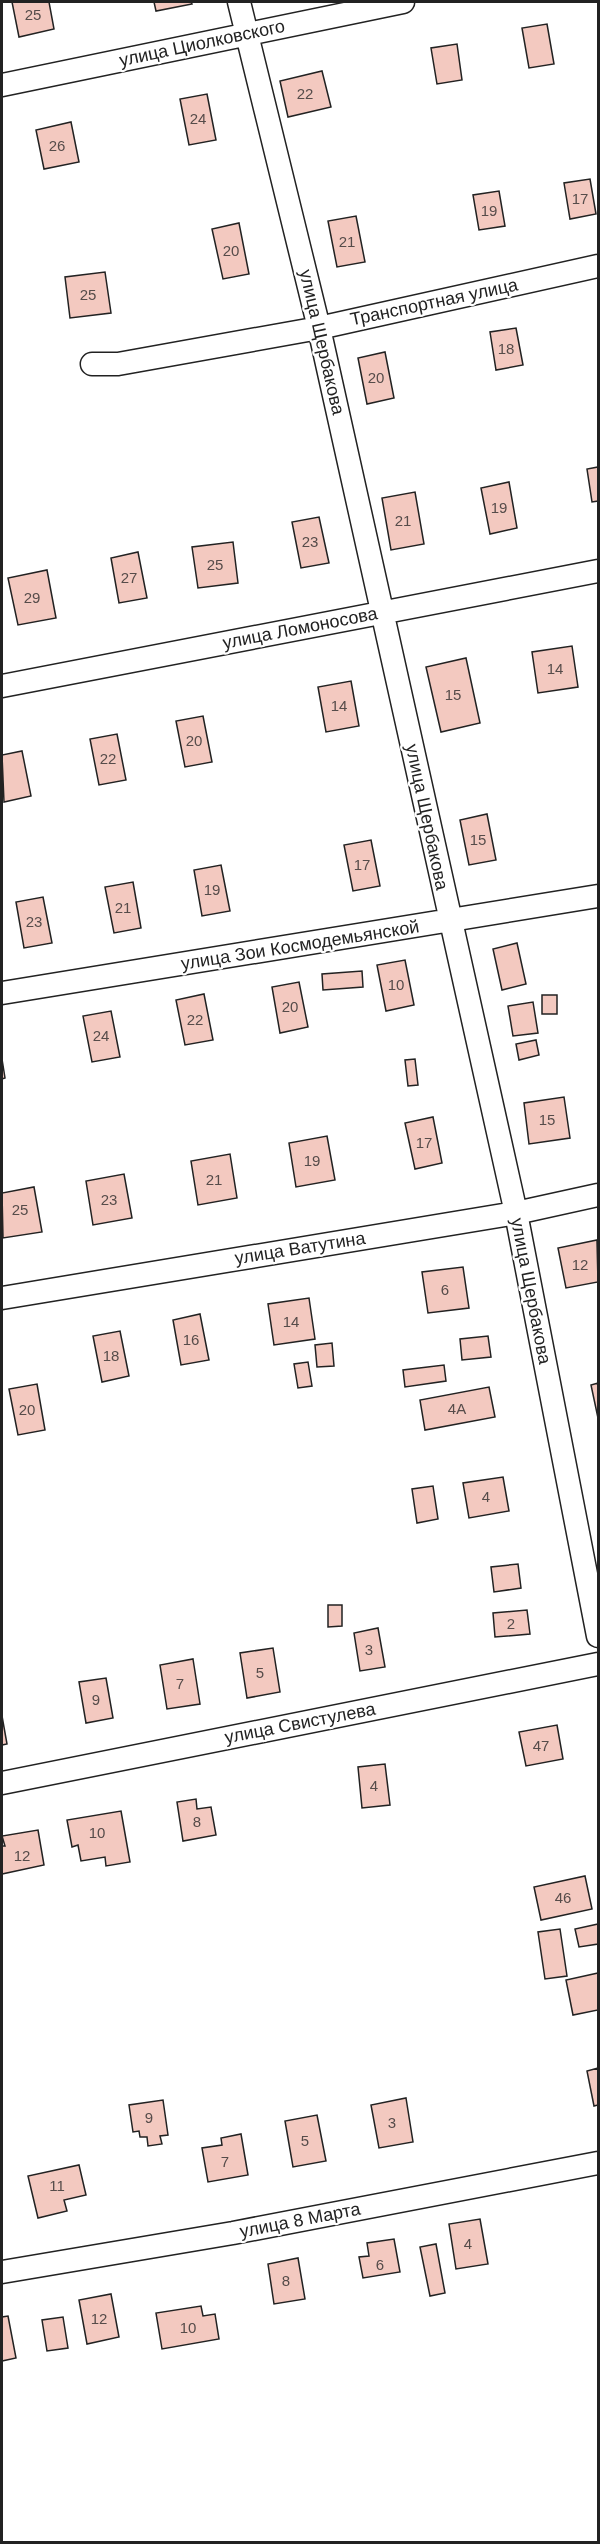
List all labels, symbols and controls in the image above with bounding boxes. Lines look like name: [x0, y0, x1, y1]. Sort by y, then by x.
house number: 25: [25, 6, 41, 23]
street label: улица Циолковского: [117, 16, 287, 70]
house number: 22: [297, 85, 313, 102]
house number: 24: [190, 110, 206, 127]
house number: 26: [49, 137, 65, 154]
house number: 17: [572, 190, 588, 207]
house number: 19: [481, 202, 497, 219]
house number: 21: [339, 233, 355, 250]
house number: 20: [223, 242, 239, 259]
street label: улица Щербакова: [296, 267, 349, 418]
street label: Транспортная улица: [348, 274, 521, 330]
house number: 25: [80, 286, 96, 303]
house number: 18: [498, 340, 514, 357]
house number: 20: [368, 369, 384, 386]
house number: 19: [491, 499, 507, 516]
house number: 21: [395, 512, 411, 529]
house number: 23: [302, 533, 318, 550]
house number: 25: [207, 556, 223, 573]
house number: 27: [121, 569, 137, 586]
house number: 29: [24, 589, 40, 606]
street label: улица Ломоносова: [221, 603, 380, 653]
house number: 14: [547, 660, 563, 677]
house number: 15: [445, 686, 461, 703]
house number: 14: [331, 697, 347, 714]
house number: 20: [186, 732, 202, 749]
street label: улица Щербакова: [402, 742, 452, 893]
house number: 22: [100, 750, 116, 767]
house number: 15: [470, 831, 486, 848]
house number: 17: [354, 856, 370, 873]
house number: 19: [204, 881, 220, 898]
house number: 21: [115, 899, 131, 916]
house number: 23: [26, 913, 42, 930]
street label: улица Зои Космодемьянской: [179, 916, 421, 974]
house number: 10: [388, 976, 404, 993]
house number: 20: [282, 998, 298, 1015]
house number: 22: [187, 1011, 203, 1028]
house number: 24: [93, 1027, 109, 1044]
house number: 15: [539, 1111, 555, 1128]
house number: 17: [416, 1134, 432, 1151]
house number: 19: [304, 1152, 320, 1169]
house number: 21: [206, 1171, 222, 1188]
house number: 23: [101, 1191, 117, 1208]
house number: 25: [12, 1201, 28, 1218]
street label: улица Щербакова: [507, 1216, 555, 1367]
street label: улица Ватутина: [233, 1228, 368, 1268]
house number: 12: [572, 1256, 588, 1273]
house number: 6: [441, 1281, 449, 1298]
house number: 14: [283, 1313, 299, 1330]
house number: 16: [183, 1331, 199, 1348]
house number: 18: [103, 1347, 119, 1364]
house number: 4А: [448, 1400, 466, 1417]
house number: 20: [19, 1401, 35, 1418]
house number: 4: [482, 1488, 490, 1505]
house number: 2: [507, 1615, 515, 1632]
house number: 3: [365, 1641, 373, 1658]
house number: 5: [256, 1664, 264, 1681]
house number: 7: [176, 1675, 184, 1692]
house number: 9: [92, 1691, 100, 1708]
street label: улица Свистулева: [223, 1698, 378, 1747]
house number: 47: [533, 1737, 549, 1754]
house number: 4: [370, 1777, 378, 1794]
house number: 8: [193, 1813, 201, 1830]
house number: 10: [89, 1824, 105, 1841]
house number: 12: [14, 1847, 30, 1864]
house number: 46: [555, 1889, 571, 1906]
house number: 9: [145, 2109, 153, 2126]
house number: 3: [388, 2114, 396, 2131]
house number: 5: [301, 2132, 309, 2149]
house number: 7: [221, 2153, 229, 2170]
house number: 11: [49, 2177, 65, 2194]
street label: улица 8 Марта: [238, 2198, 363, 2241]
house number: 4: [464, 2235, 472, 2252]
house number: 6: [376, 2256, 384, 2273]
house number: 8: [282, 2272, 290, 2289]
house number: 12: [91, 2310, 107, 2327]
house number: 10: [180, 2319, 196, 2336]

